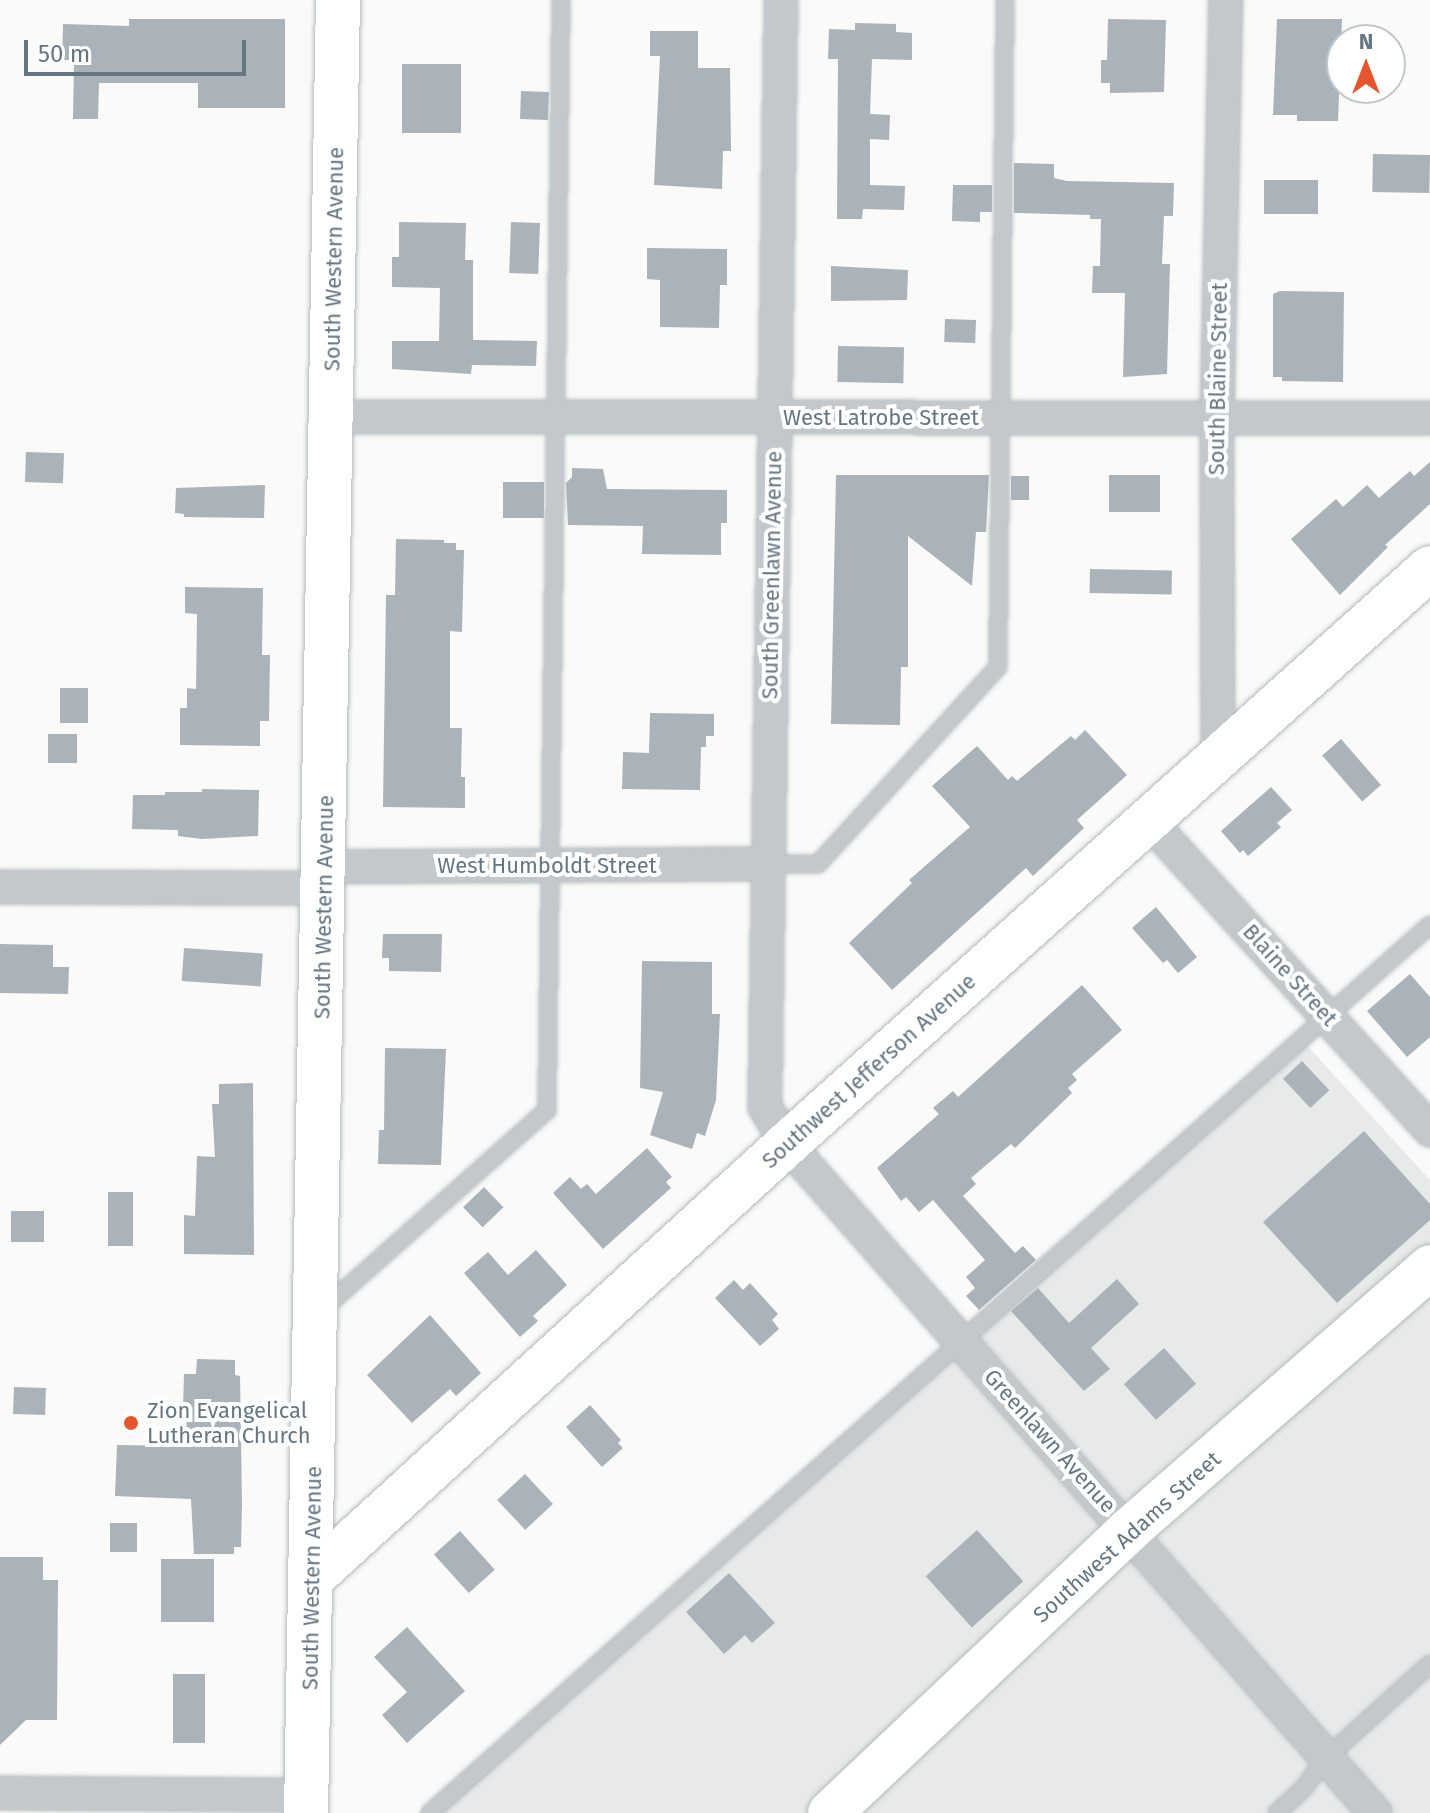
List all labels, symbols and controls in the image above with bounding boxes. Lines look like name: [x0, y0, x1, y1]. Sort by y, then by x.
scale bar: [28, 24, 250, 74]
north arrow: [1326, 24, 1406, 104]
text: N: [1359, 28, 1373, 55]
text: 50 m: [38, 40, 90, 68]
street label: South Western Avenue: [319, 147, 349, 371]
street label: South Blaine Street: [1203, 282, 1233, 476]
street label: West Latrobe Street: [783, 405, 979, 431]
street label: South Greenlawn Avenue: [757, 450, 787, 700]
street label: South Western Avenue: [309, 795, 339, 1019]
street label: West Humboldt Street: [437, 853, 657, 879]
street label: Blaine Street: [1237, 919, 1343, 1031]
street label: Southwest Jefferson Avenue: [757, 968, 981, 1174]
street label: Greenlawn Avenue: [979, 1364, 1121, 1518]
place label: Zion Evangelical Lutheran Church: [147, 1397, 311, 1448]
marker: Zion Evangelical Lutheran Church: [122, 1414, 140, 1432]
street label: Southwest Adams Street: [1028, 1446, 1226, 1628]
street label: South Western Avenue: [297, 1466, 327, 1690]

